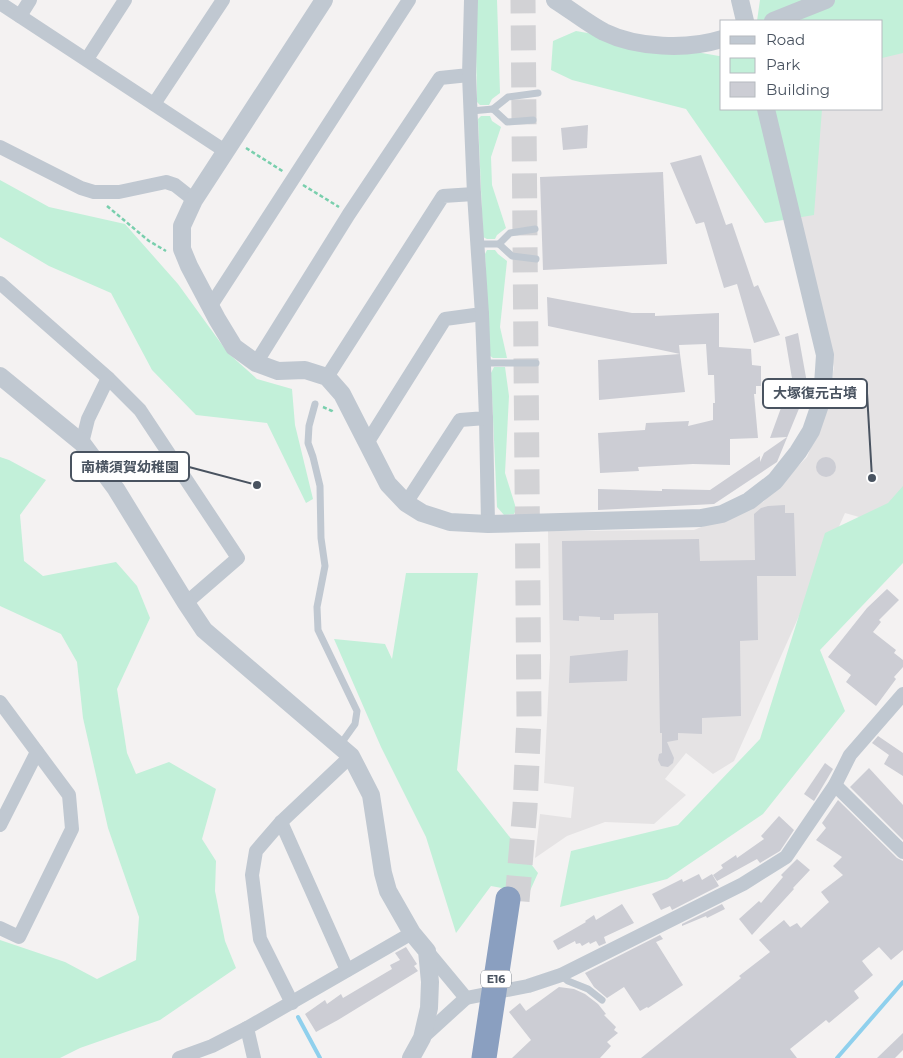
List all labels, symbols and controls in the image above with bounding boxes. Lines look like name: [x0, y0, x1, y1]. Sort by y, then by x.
legend: [720, 20, 883, 110]
text: Road: [766, 30, 805, 49]
text: Park: [766, 55, 800, 74]
text: Building: [766, 80, 830, 99]
callout: 大塚復元古墳: [763, 379, 867, 408]
text: 大塚復元古墳: [773, 384, 857, 402]
callout: 南横須賀幼稚園: [71, 452, 189, 481]
text: 南横須賀幼稚園: [81, 458, 179, 476]
road number: E16: [481, 971, 511, 988]

